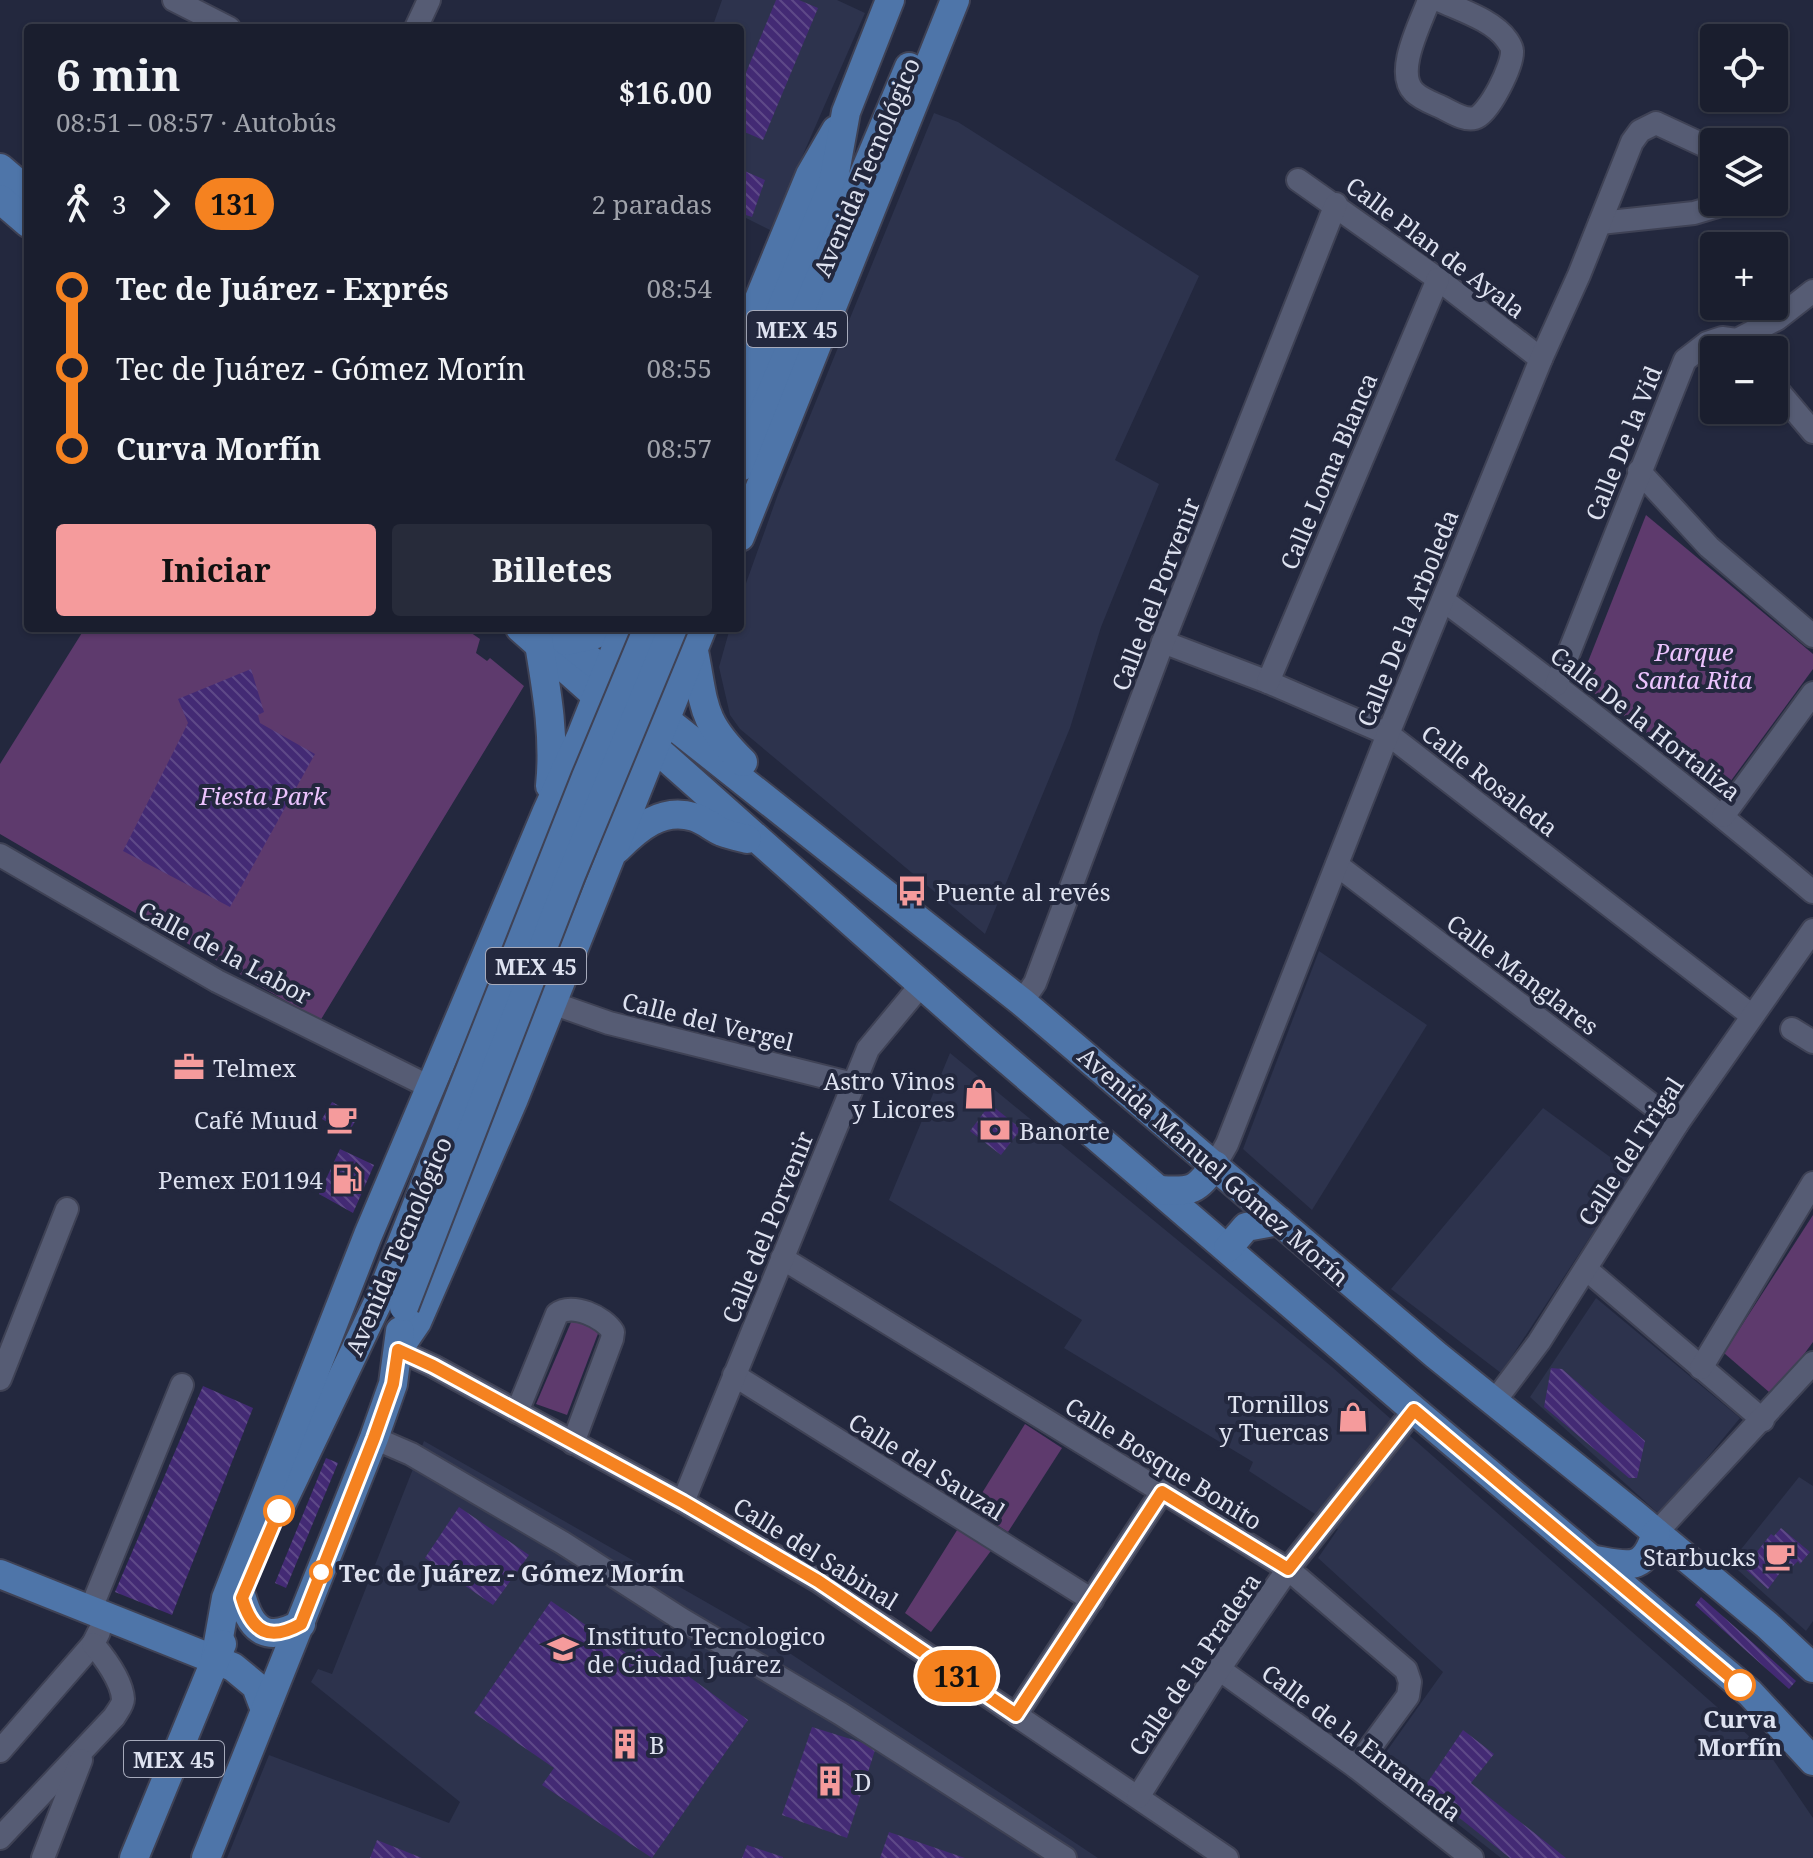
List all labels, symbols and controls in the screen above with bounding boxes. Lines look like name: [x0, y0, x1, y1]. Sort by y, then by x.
map controls: [1700, 24, 1788, 424]
button: locate: [1700, 24, 1788, 112]
text: 6 min: [56, 44, 181, 104]
street label: Avenida Tecnológico: [805, 52, 927, 282]
text: $16.00: [618, 72, 712, 113]
text: 08:51 – 08:57 · Autobús: [56, 104, 336, 140]
button: layers: [1700, 128, 1788, 216]
street label: Calle Plan de Ayala: [1339, 169, 1533, 325]
icon: walk: [56, 182, 100, 226]
icon: forward: [139, 182, 183, 226]
text: 131: [211, 185, 258, 223]
text: 3: [112, 186, 127, 222]
text: 2 paradas: [591, 186, 712, 222]
button: +: [1700, 232, 1788, 320]
text: Tec de Juárez - Exprés: [116, 268, 449, 309]
text: 08:54: [646, 270, 712, 306]
road number: MEX 45: [747, 311, 847, 347]
button: −: [1700, 336, 1788, 424]
text: Tec de Juárez - Gómez Morín: [116, 348, 526, 389]
text: 08:55: [646, 350, 712, 386]
street label: Calle De la Vid: [1577, 360, 1669, 525]
street label: Calle Loma Blanca: [1272, 367, 1384, 575]
text: Curva Morfín: [116, 428, 321, 469]
text: 08:57: [646, 430, 712, 466]
street label: Calle del Porvenir: [1103, 493, 1207, 695]
street label: Calle De la Arboleda: [1348, 505, 1466, 731]
button: Iniciar: [56, 524, 376, 616]
button: Billetes: [392, 524, 712, 616]
park label: Parque Santa Rita: [1636, 635, 1752, 696]
street label: Calle De la Hortaliza: [1544, 638, 1748, 808]
street label: Calle Rosaleda: [1415, 716, 1565, 844]
park label: Fiesta Park: [198, 779, 328, 812]
bus stop icon: Puente al revés: [895, 874, 929, 908]
place label: Puente al revés: [936, 875, 1110, 908]
street label: Calle de la Labor: [133, 892, 317, 1012]
street label: Calle Manglares: [1440, 906, 1606, 1042]
road number: MEX 45: [486, 948, 586, 984]
street label: Calle del Vergel: [619, 984, 798, 1058]
street label: Avenida Manuel Gómez Morín: [1071, 1039, 1357, 1293]
office icon: Telmex: [172, 1050, 206, 1084]
place label: Telmex: [213, 1051, 296, 1084]
place label: Astro Vinos y Licores: [823, 1064, 955, 1125]
street label: Calle del Trigal: [1570, 1070, 1691, 1232]
shop icon: Astro Vinos y Licores: [962, 1077, 996, 1111]
cafe icon: Café Muud: [325, 1102, 359, 1136]
place label: Café Muud: [194, 1103, 318, 1136]
bank icon: Banorte: [978, 1113, 1012, 1147]
place label: Banorte: [1019, 1114, 1110, 1147]
street label: Calle del Porvenir: [713, 1126, 821, 1328]
street label: Avenida Tecnológico: [337, 1131, 459, 1361]
fuel station icon: Pemex E01194: [330, 1162, 364, 1196]
place label: Pemex E01194: [158, 1163, 324, 1196]
place label: Tornillos y Tuercas: [1219, 1387, 1329, 1448]
street label: Calle Bosque Bonito: [1059, 1389, 1269, 1537]
shop icon: Tornillos y Tuercas: [1336, 1400, 1370, 1434]
street label: Calle del Sauzal: [843, 1405, 1012, 1528]
street label: Calle del Sabinal: [727, 1489, 905, 1617]
unlabelled marker: [264, 1496, 294, 1526]
cafe icon: Starbucks: [1763, 1539, 1797, 1573]
place label: Starbucks: [1643, 1540, 1756, 1573]
place label: Tec de Juárez - Gómez Morín: [339, 1556, 685, 1589]
marker: Tec de Juárez - Gómez Morín: [310, 1561, 332, 1583]
street label: Calle de la Pradera: [1120, 1566, 1268, 1762]
place label: Instituto Tecnologico de Ciudad Juárez: [587, 1619, 826, 1680]
school or university icon: Instituto Tecnologico de Ciudad Juárez: [546, 1632, 580, 1666]
line badge: 131: [911, 1650, 1003, 1702]
street label: Calle de la Enramada: [1255, 1656, 1469, 1828]
text: 131: [933, 1657, 981, 1695]
marker: Curva Morfín: [1725, 1670, 1755, 1700]
place label: Curva Morfín: [1698, 1702, 1782, 1763]
building icon: B: [608, 1727, 642, 1761]
place label: B: [649, 1728, 665, 1761]
road number: MEX 45: [124, 1741, 224, 1777]
building icon: D: [813, 1764, 847, 1798]
place label: D: [854, 1765, 871, 1798]

